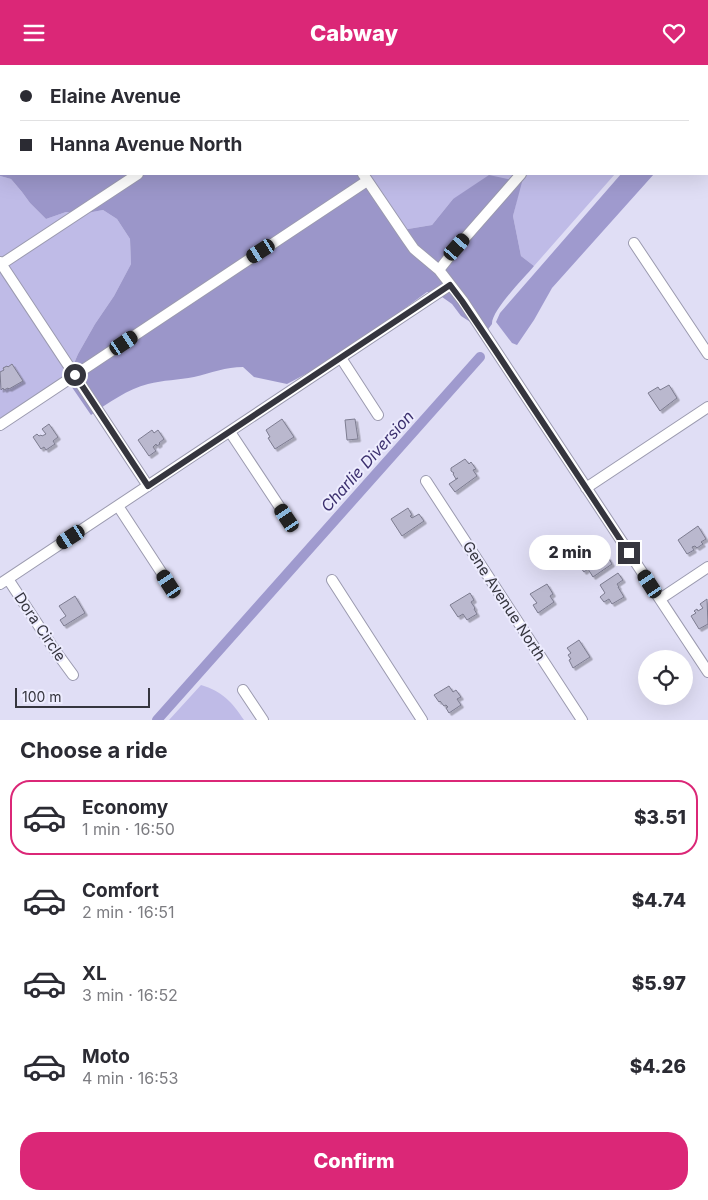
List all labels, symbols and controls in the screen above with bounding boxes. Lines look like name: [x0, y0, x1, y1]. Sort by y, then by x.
icon: menu: [20, 19, 48, 47]
icon: heart: [660, 19, 688, 47]
text: Cabway: [310, 20, 398, 46]
text: Elaine Avenue: [50, 85, 181, 108]
text: Hanna Avenue North: [50, 133, 242, 156]
car: [441, 231, 472, 263]
car: [244, 237, 277, 265]
car: [107, 328, 140, 358]
route start: [64, 364, 86, 386]
water label: Charlie Diversion: [316, 406, 418, 516]
car: [272, 501, 301, 535]
car: [54, 523, 87, 551]
callout: 2 min: [529, 535, 612, 571]
street label: Gene Avenue North: [459, 537, 550, 664]
text: 2 min: [548, 542, 592, 562]
route end: [618, 542, 640, 564]
car: [154, 567, 183, 601]
car: [635, 567, 664, 601]
street label: Dora Circle: [10, 589, 70, 665]
map controls: [638, 650, 693, 705]
button: locate: [638, 650, 693, 705]
scale bar: [15, 685, 150, 708]
text: 100 m: [22, 688, 62, 705]
text: Choose a ride: [20, 737, 168, 763]
icon: car: [22, 795, 67, 840]
text: Economy: [82, 796, 168, 819]
text: $3.51: [634, 806, 686, 829]
text: 1 min · 16:50: [82, 819, 175, 839]
icon: car: [22, 878, 67, 923]
text: Comfort: [82, 879, 159, 902]
text: $4.74: [632, 889, 686, 912]
text: 2 min · 16:51: [82, 902, 174, 922]
icon: car: [22, 961, 67, 1006]
text: XL: [82, 962, 107, 985]
text: $5.97: [632, 972, 686, 995]
text: 3 min · 16:52: [82, 985, 178, 1005]
icon: car: [22, 1044, 67, 1089]
text: Moto: [82, 1045, 130, 1068]
text: $4.26: [630, 1055, 686, 1078]
text: 4 min · 16:53: [82, 1068, 178, 1088]
button: Confirm: [20, 1132, 688, 1190]

